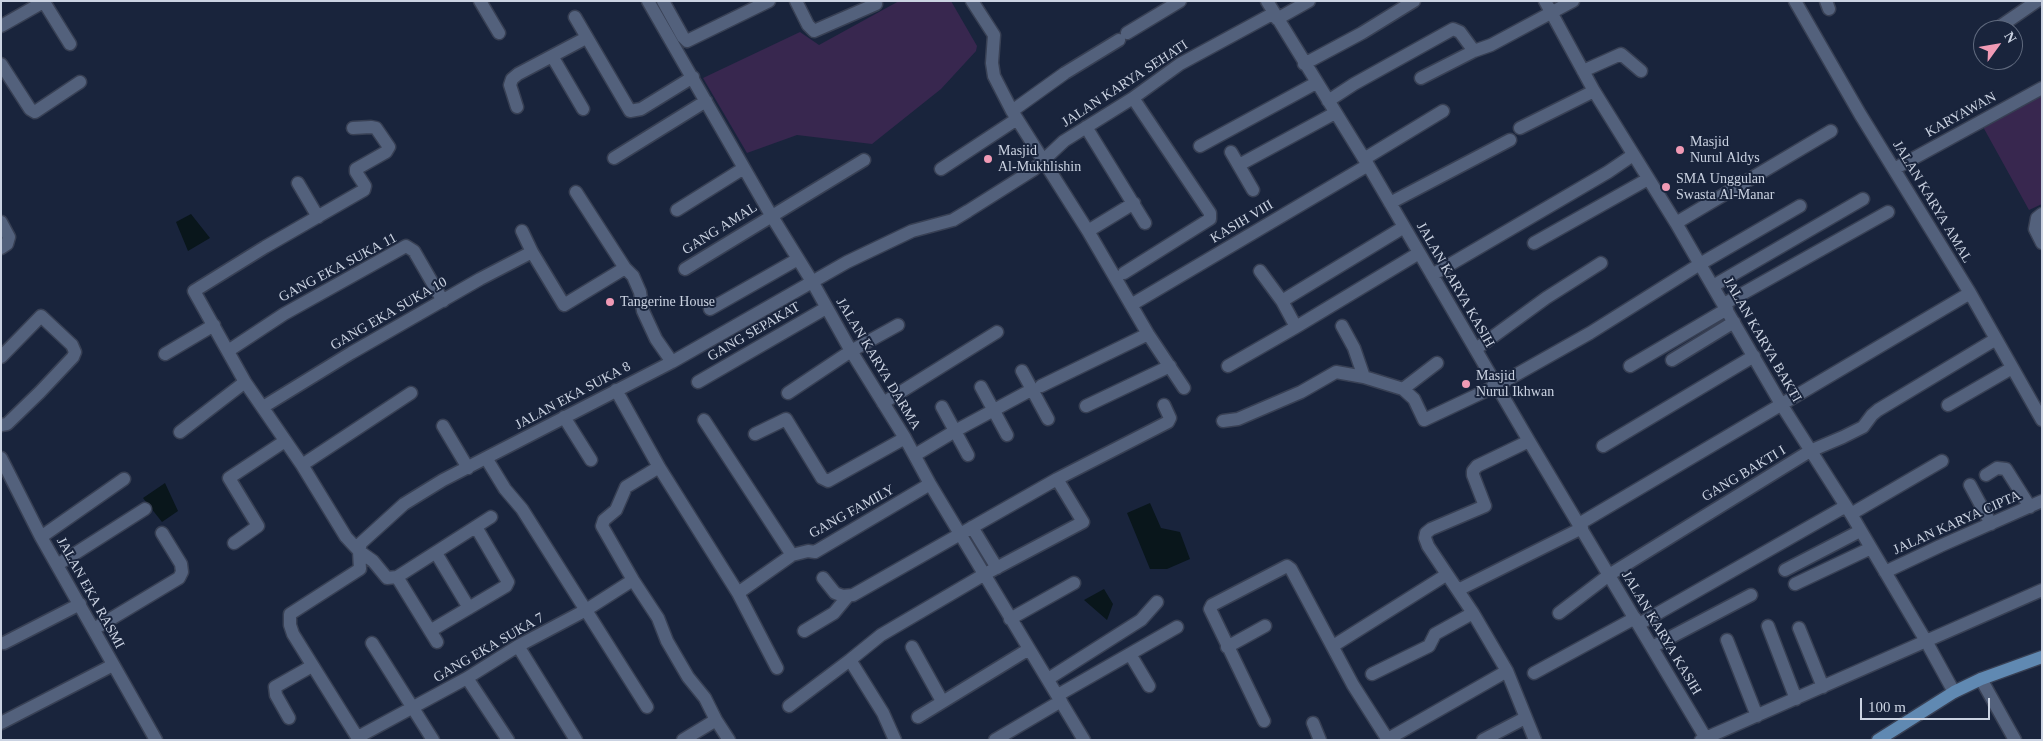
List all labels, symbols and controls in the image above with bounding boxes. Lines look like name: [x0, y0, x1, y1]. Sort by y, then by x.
north arrow: [1973, 20, 2023, 70]
text: N: [2001, 29, 2019, 46]
street label: JALAN KARYA SEHATI: [1059, 37, 1191, 131]
street label: KARYAWAN: [1923, 89, 1999, 141]
place label: Masjid Nurul Aldys: [1690, 134, 1760, 166]
street label: JALAN KARYA AMAL: [1889, 138, 1975, 266]
place label: Masjid Al-Mukhlishin: [998, 143, 1081, 176]
marker: Masjid Nurul Aldys: [1674, 144, 1686, 156]
marker: Masjid Al-Mukhlishin: [982, 153, 994, 165]
place label: SMA Unggulan Swasta Al-Manar: [1676, 171, 1774, 203]
marker: SMA Unggulan Swasta Al-Manar: [1660, 181, 1672, 193]
street label: KASIH VIII: [1208, 197, 1276, 247]
street label: GANG AMAL: [679, 199, 761, 259]
street label: JALAN KARYA KASIH: [1412, 220, 1498, 350]
street label: GANG EKA SUKA 11: [276, 230, 400, 306]
street label: GANG EKA SUKA 10: [328, 274, 450, 354]
street label: JALAN KARYA BAKTI: [1719, 275, 1805, 405]
place label: Tangerine House: [620, 294, 715, 310]
street label: JALAN KARYA DARMA: [832, 295, 924, 433]
marker: Tangerine House: [604, 296, 616, 308]
street label: GANG SEPAKAT: [705, 299, 803, 365]
street label: JALAN EKA SUKA 8: [512, 358, 634, 434]
place label: Masjid Nurul Ikhwan: [1476, 368, 1554, 401]
marker: Masjid Nurul Ikhwan: [1460, 378, 1472, 390]
street label: GANG BAKTI I: [1699, 442, 1789, 506]
street label: GANG FAMILY: [806, 482, 898, 542]
street label: JALAN KARYA CIPTA: [1890, 487, 2024, 559]
street label: JALAN EKA RASMI: [52, 535, 128, 651]
street label: JALAN KARYA KASIH: [1617, 568, 1705, 698]
street label: GANG EKA SUKA 7: [431, 610, 547, 686]
scale bar: [1863, 688, 1993, 720]
text: 100 m: [1868, 699, 1906, 715]

